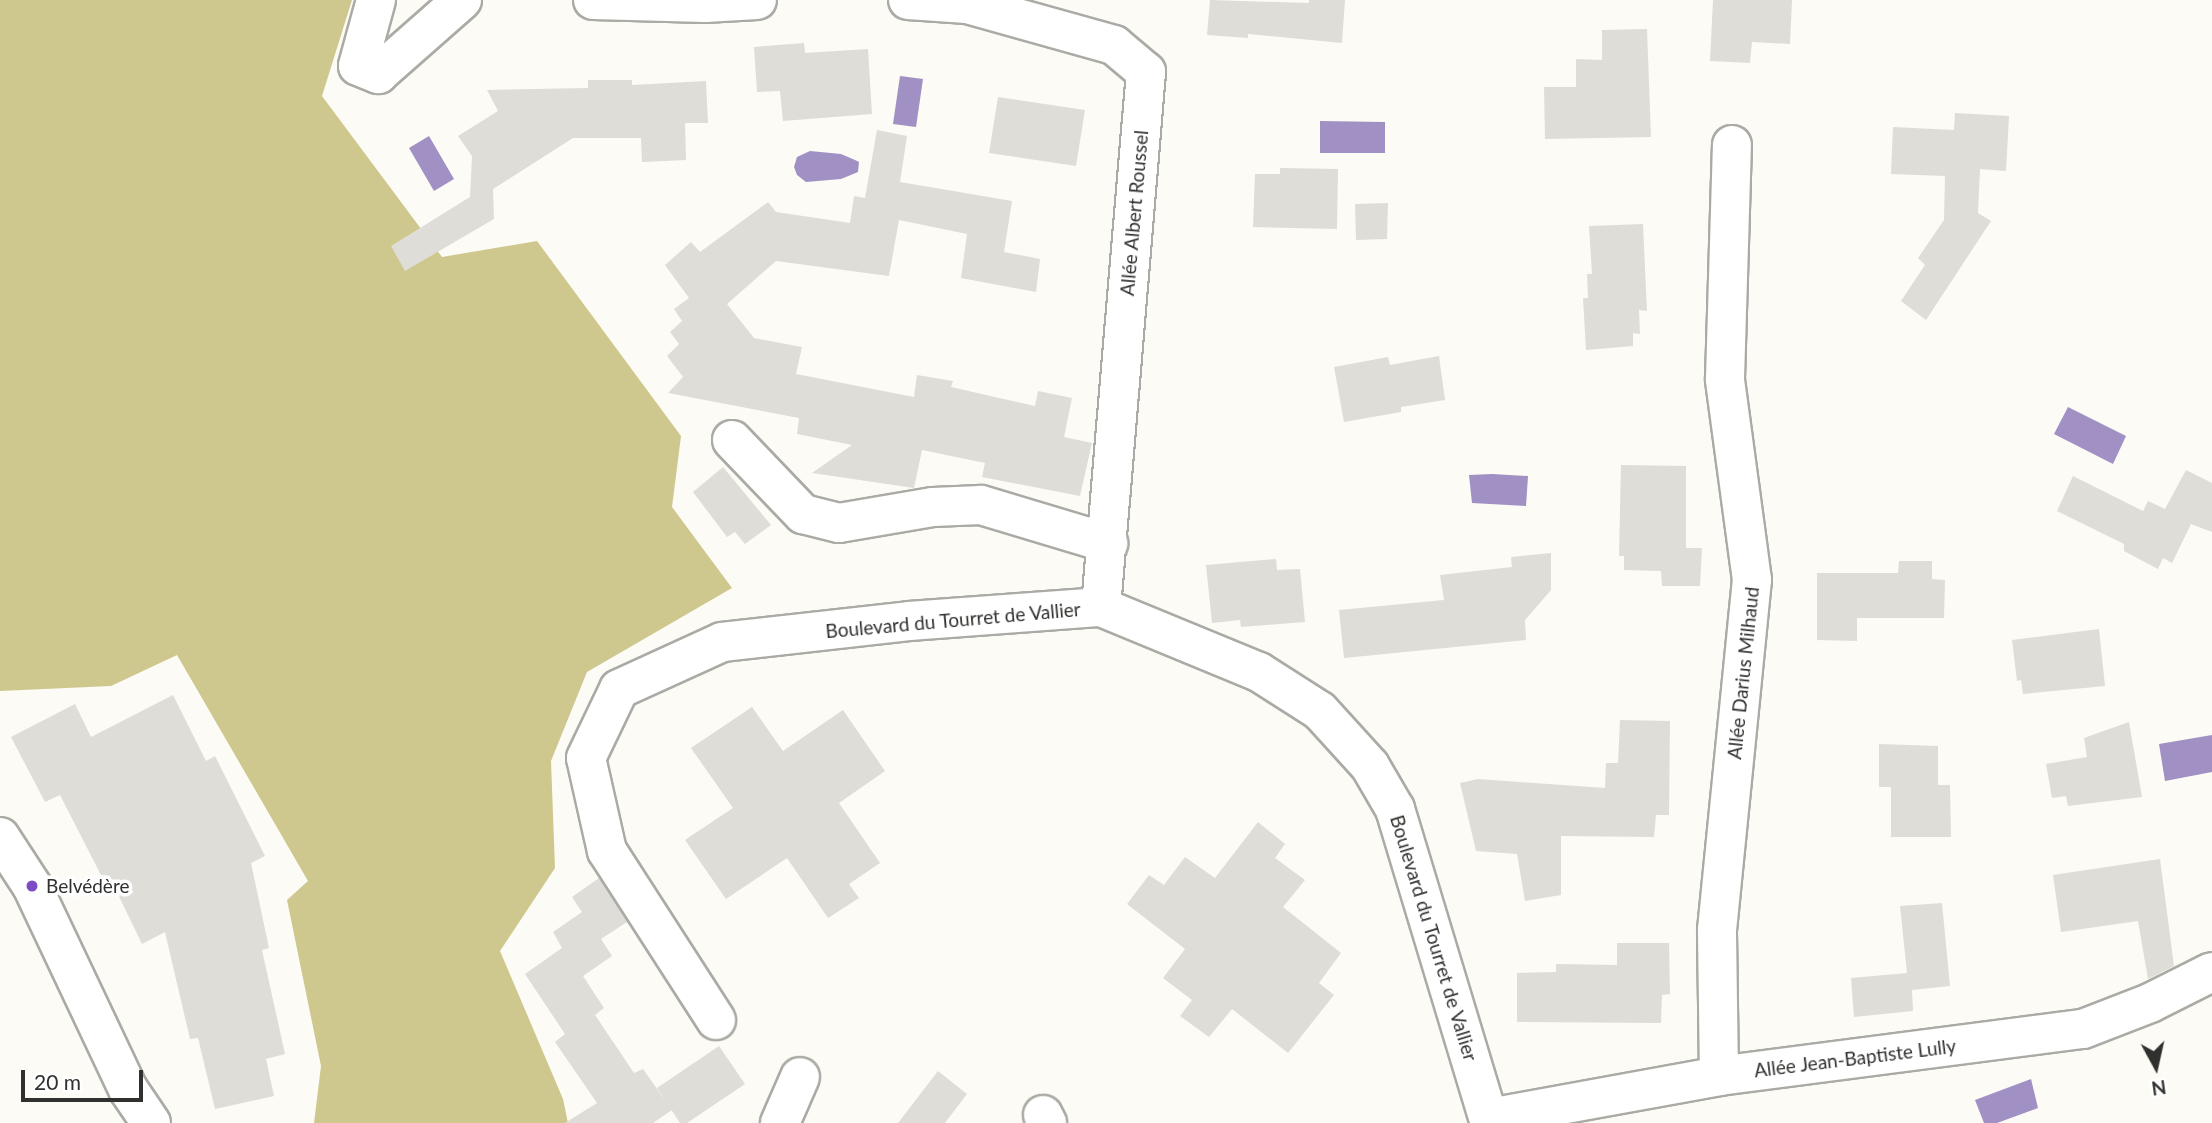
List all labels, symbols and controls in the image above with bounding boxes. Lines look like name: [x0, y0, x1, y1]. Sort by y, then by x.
street label: Allée Albert Roussel: [1115, 129, 1153, 297]
street label: Allée Darius Milhaud: [1723, 586, 1763, 760]
street label: Boulevard du Tourret de Vallier: [824, 597, 1082, 643]
street label: Boulevard du Tourret de Vallier: [1385, 812, 1483, 1064]
place label: Belvédère: [46, 875, 129, 897]
marker: Belvédère: [24, 878, 40, 894]
north arrow: [2121, 1032, 2191, 1102]
street label: Allée Jean-Baptiste Lully: [1752, 1034, 1958, 1082]
scale bar: [24, 1056, 147, 1100]
text: 20 m: [34, 1069, 81, 1094]
text: N: [2150, 1076, 2168, 1101]

